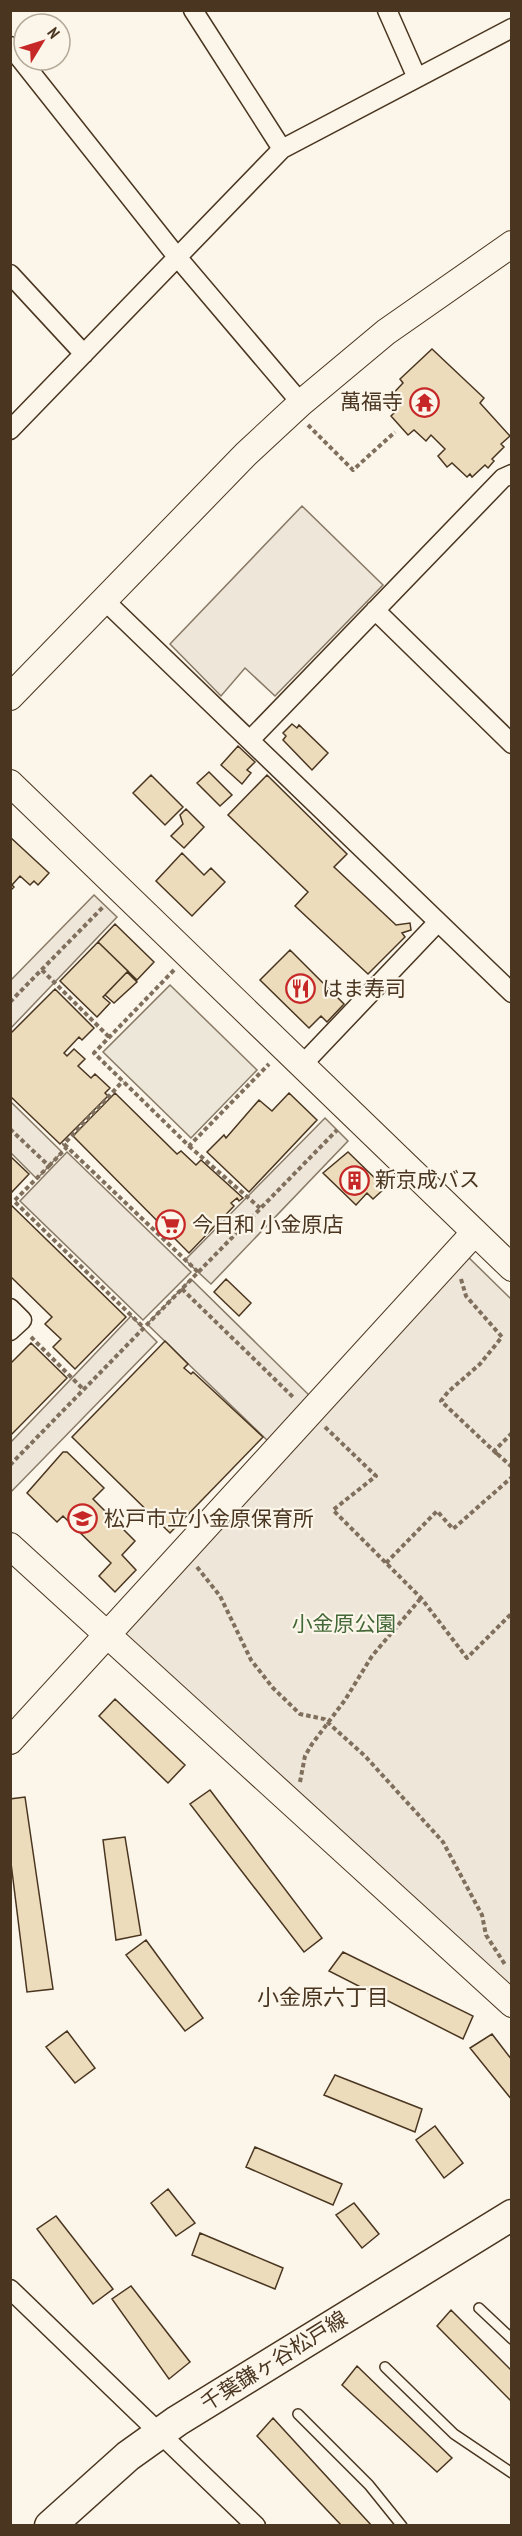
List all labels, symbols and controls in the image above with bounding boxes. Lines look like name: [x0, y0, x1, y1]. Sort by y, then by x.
north arrow: [12, 12, 72, 72]
text: N: [43, 23, 64, 42]
temple icon: 萬福寺: [408, 386, 440, 418]
place label: 萬福寺: [340, 388, 403, 415]
restaurant icon: はま寿司: [285, 973, 317, 1005]
place label: はま寿司: [322, 975, 406, 1002]
building icon: 新京成バス: [338, 1164, 370, 1196]
place label: 新京成バス: [375, 1166, 480, 1193]
supermarket icon: 今日和 小金原店: [155, 1209, 187, 1241]
place label: 今日和 小金原店: [192, 1211, 343, 1238]
school or university icon: 松戸市立小金原保育所: [67, 1503, 99, 1535]
place label: 松戸市立小金原保育所: [104, 1505, 314, 1532]
park label: 小金原公園: [292, 1610, 397, 1637]
district label: 小金原六丁目: [257, 1983, 389, 2011]
street label: 千葉鎌ヶ谷松戸線: [195, 2305, 352, 2417]

